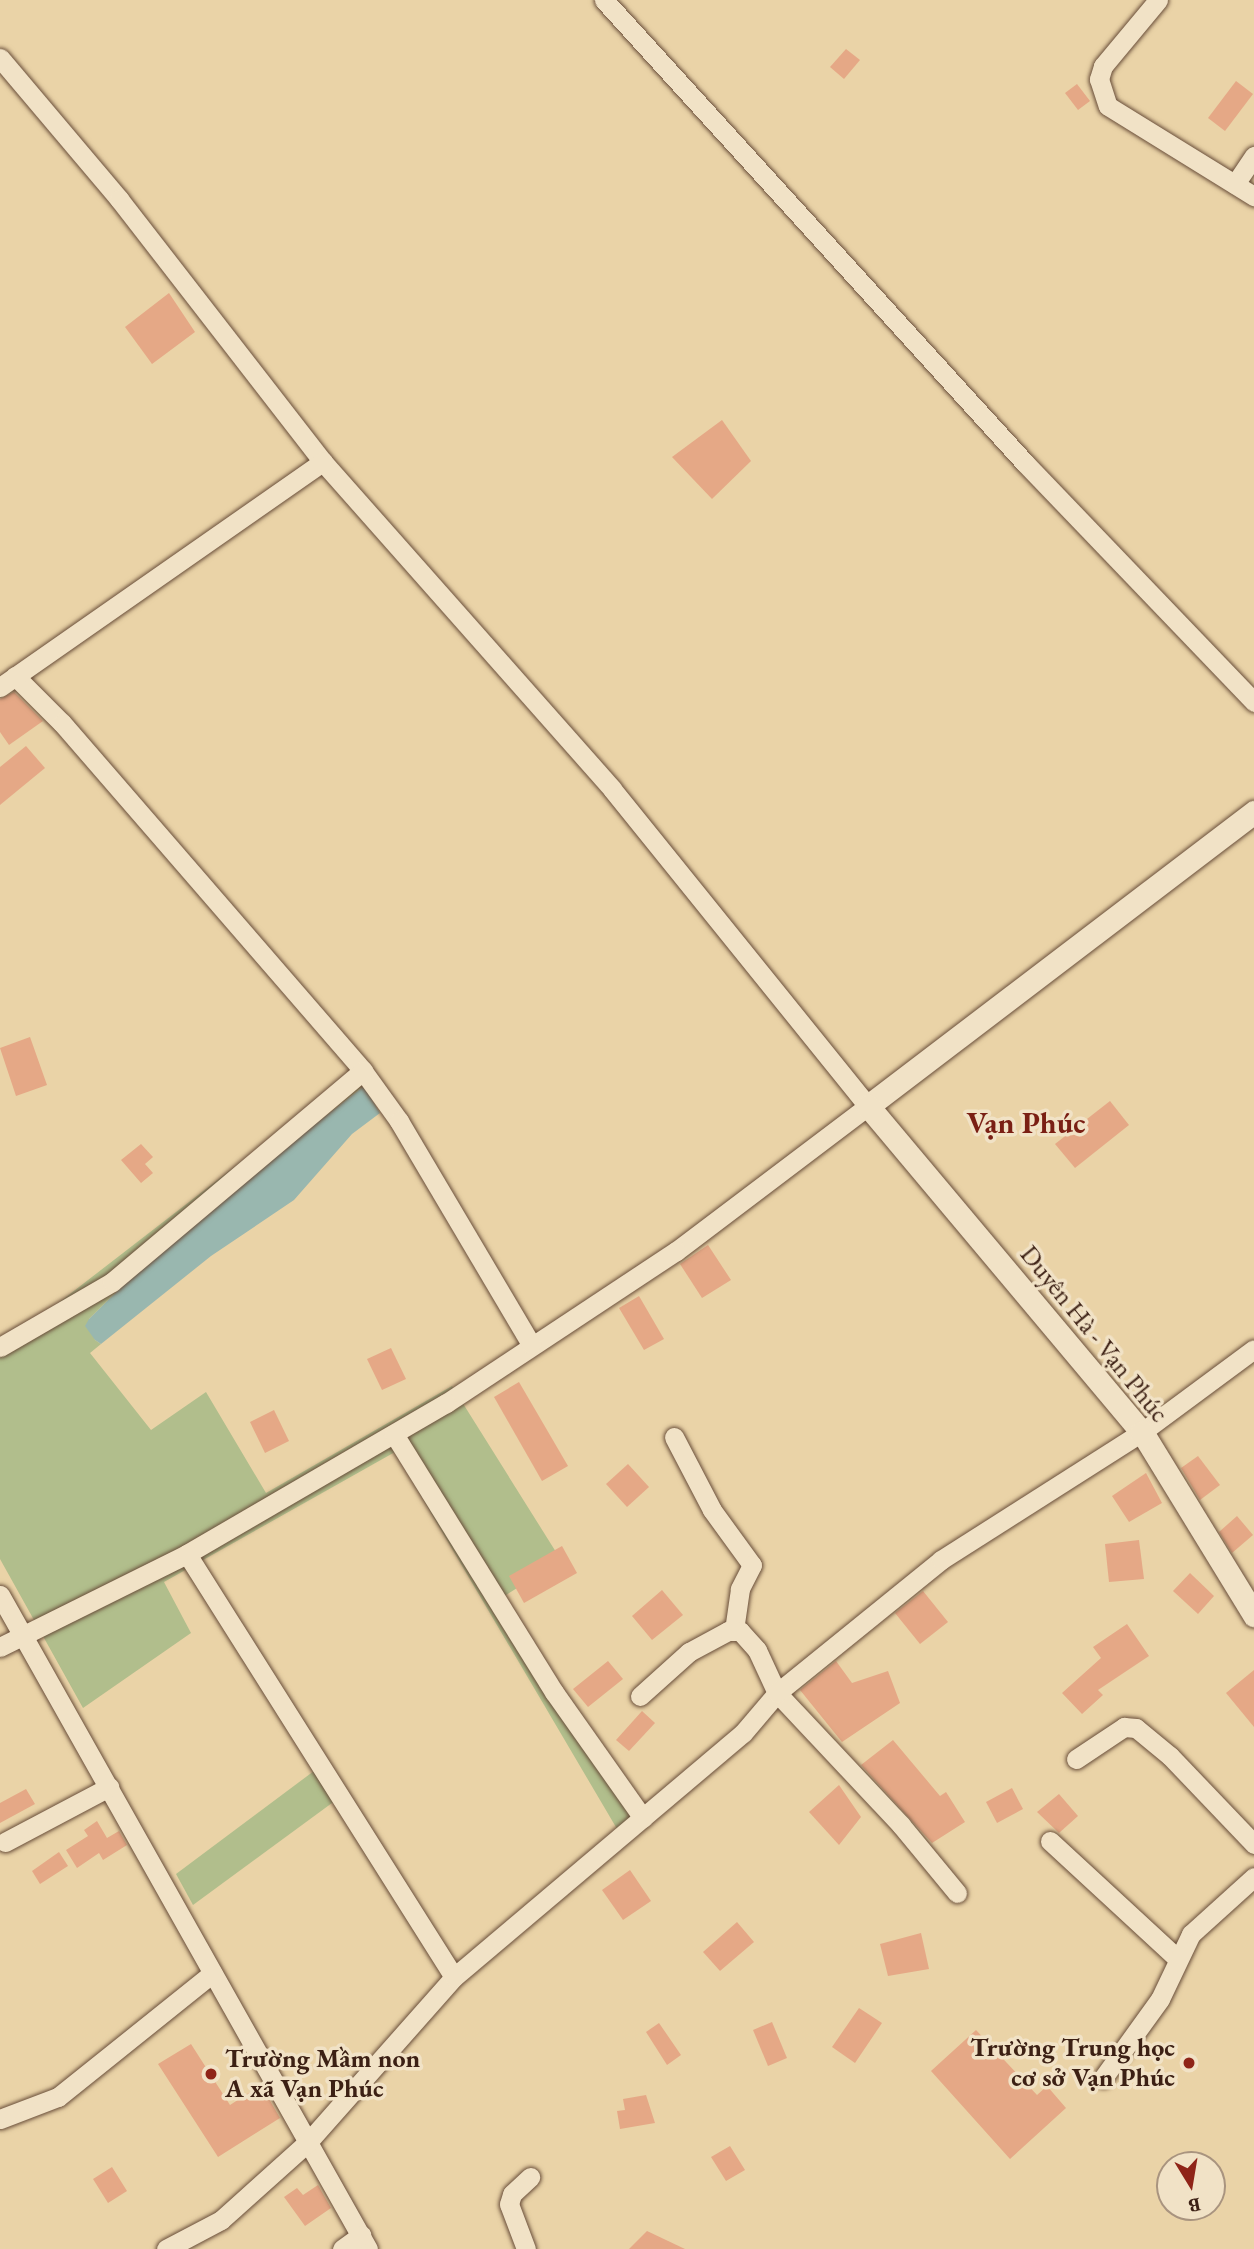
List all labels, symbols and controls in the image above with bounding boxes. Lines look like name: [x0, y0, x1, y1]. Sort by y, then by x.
district label: Vạn Phúc: [966, 1105, 1086, 1141]
street label: Duyên Hà - Vạn Phúc: [1013, 1239, 1175, 1429]
place label: Trường Trung học cơ sở Vạn Phúc: [970, 2032, 1175, 2094]
place label: Trường Mầm non A xã Vạn Phúc: [225, 2043, 420, 2104]
marker: Trường Trung học cơ sở Vạn Phúc: [1181, 2055, 1197, 2071]
marker: Trường Mầm non A xã Vạn Phúc: [203, 2066, 219, 2082]
north arrow: [1156, 2151, 1226, 2221]
text: B: [1186, 2192, 1203, 2219]

